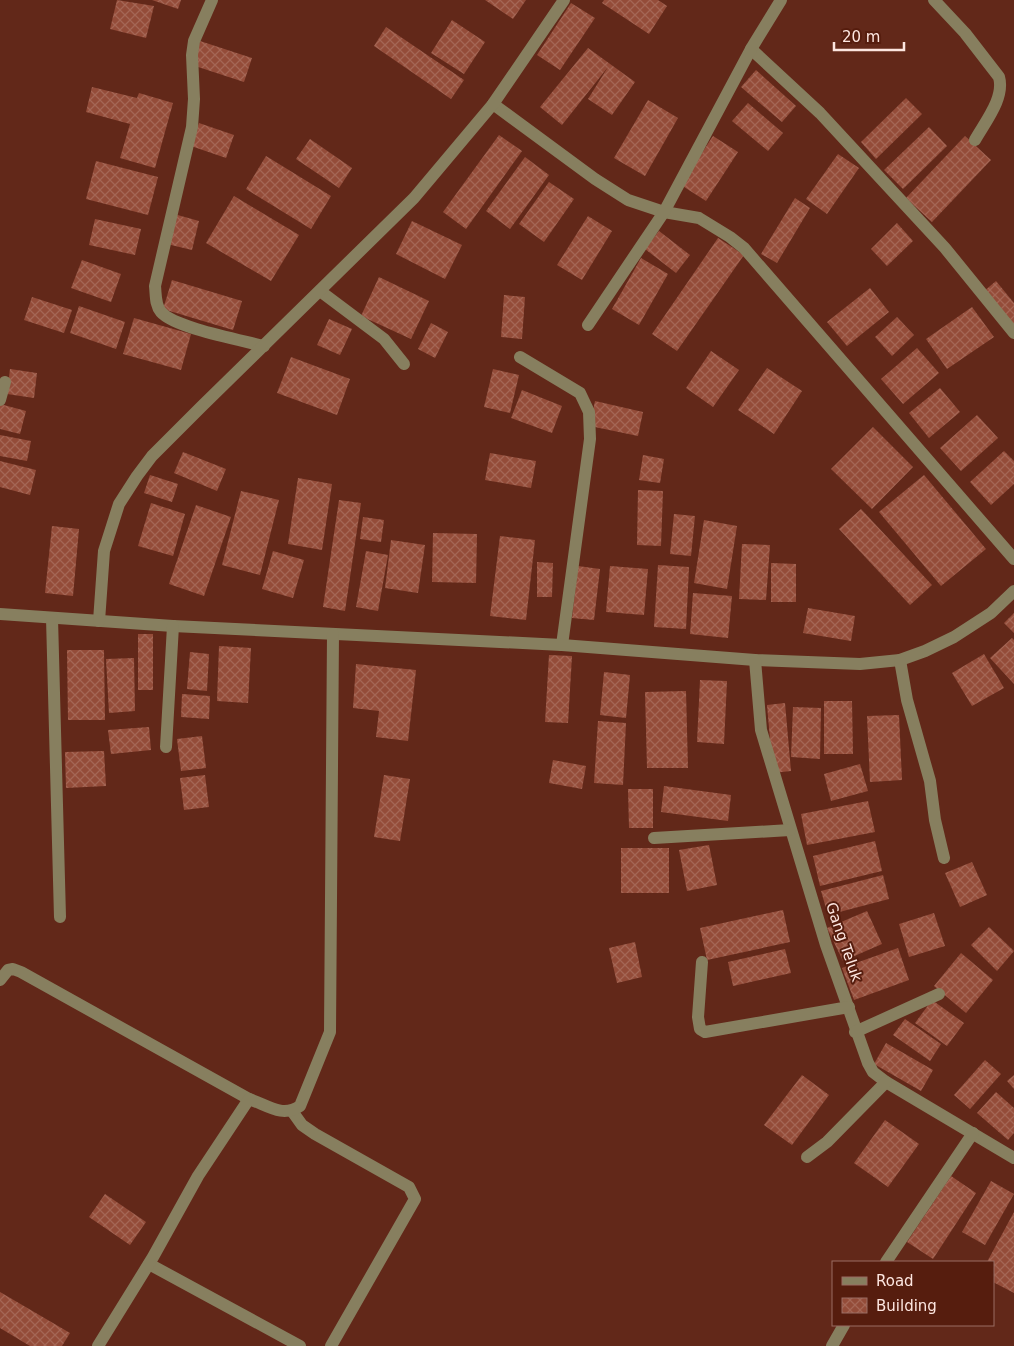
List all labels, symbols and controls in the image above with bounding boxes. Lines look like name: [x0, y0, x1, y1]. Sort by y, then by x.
scale bar: [834, 20, 904, 52]
text: 20 m: [842, 28, 880, 46]
street label: Gang Teluk: [822, 900, 866, 984]
legend: [832, 1261, 994, 1326]
text: Road: [876, 1272, 914, 1290]
text: Building: [876, 1297, 937, 1315]

